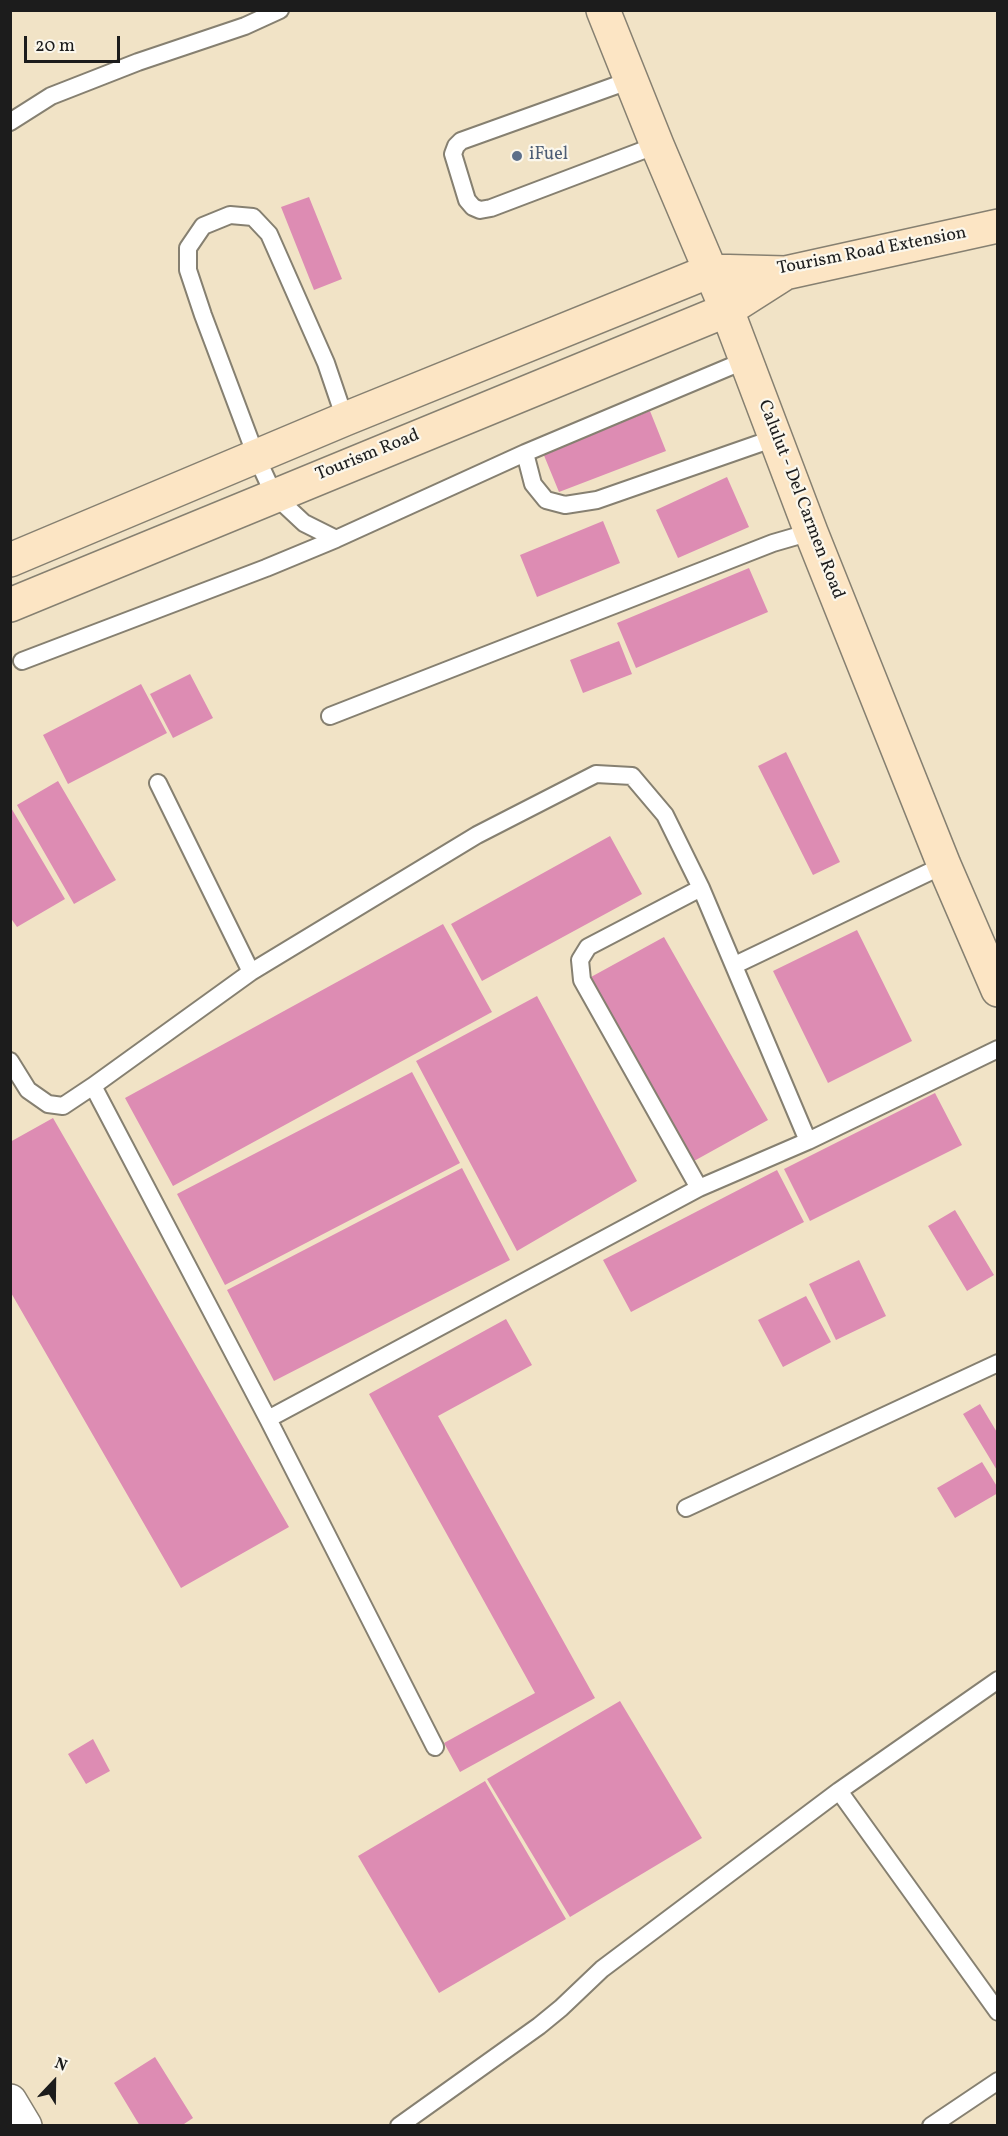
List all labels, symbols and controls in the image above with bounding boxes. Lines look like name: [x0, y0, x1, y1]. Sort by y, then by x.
scale bar: [27, 24, 123, 62]
text: 20 m: [35, 34, 75, 59]
place label: iFuel: [529, 145, 568, 167]
marker: iFuel: [510, 149, 524, 163]
street label: Tourism Road Extension: [775, 223, 969, 281]
street label: Calulut - Del Carmen Road: [752, 398, 848, 602]
street label: Tourism Road: [313, 425, 423, 487]
north arrow: [24, 2052, 84, 2112]
text: N: [51, 2053, 70, 2078]

